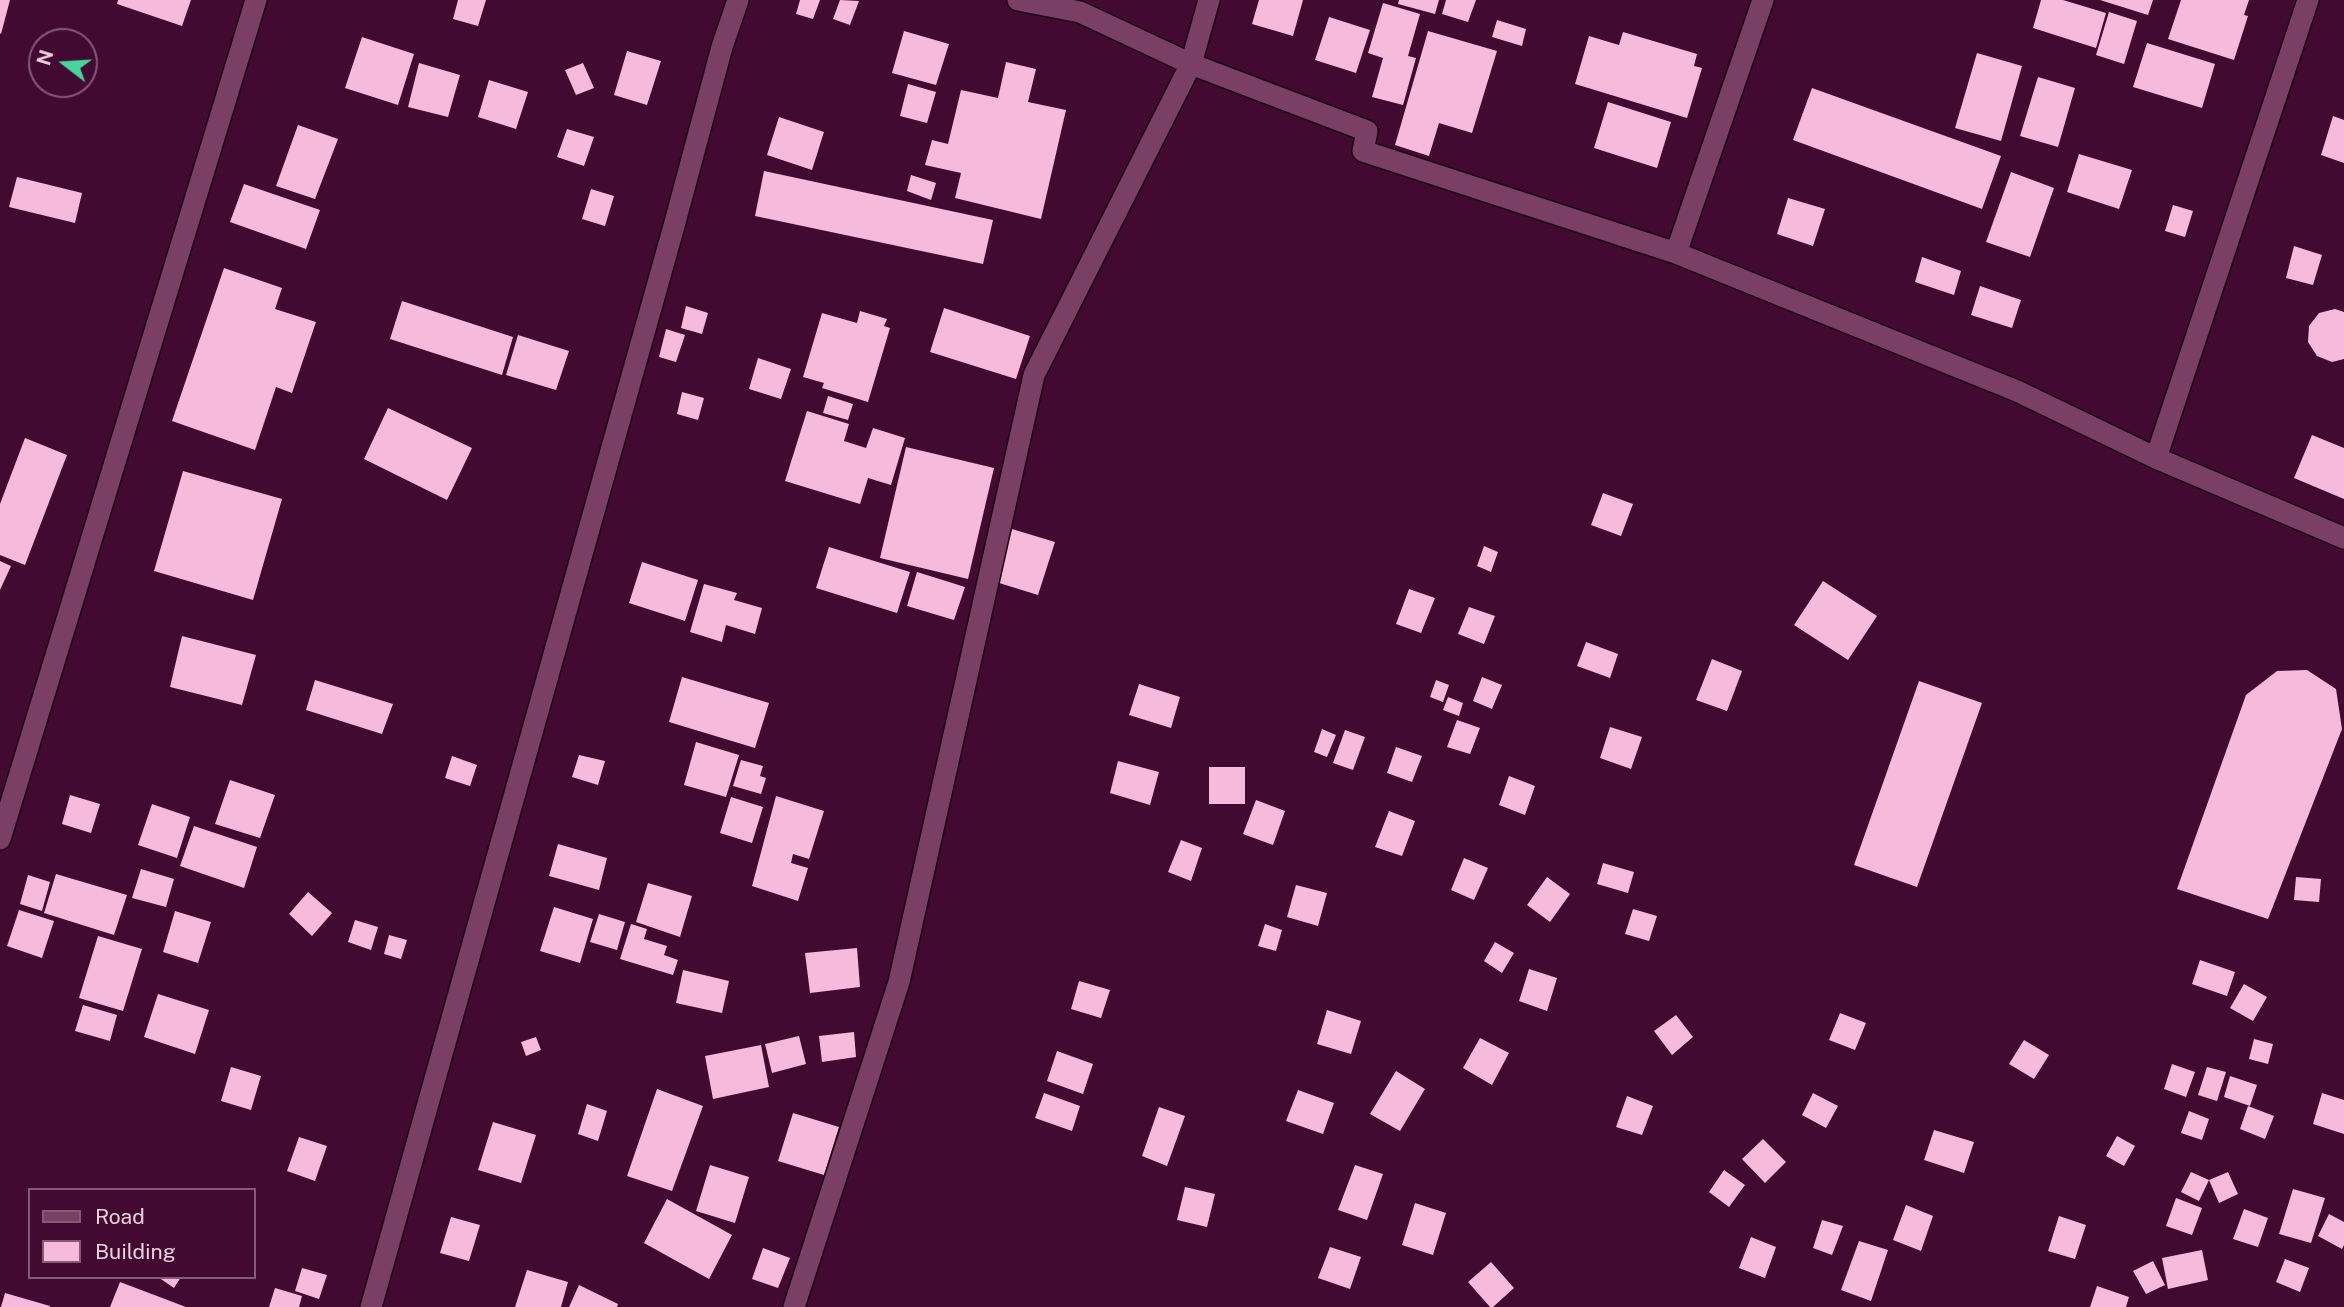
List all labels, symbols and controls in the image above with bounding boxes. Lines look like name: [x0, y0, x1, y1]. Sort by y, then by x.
north arrow: [28, 28, 98, 98]
text: N: [32, 47, 58, 68]
legend: [28, 1188, 256, 1279]
text: Road: [95, 1204, 145, 1229]
text: Building: [95, 1239, 176, 1264]

